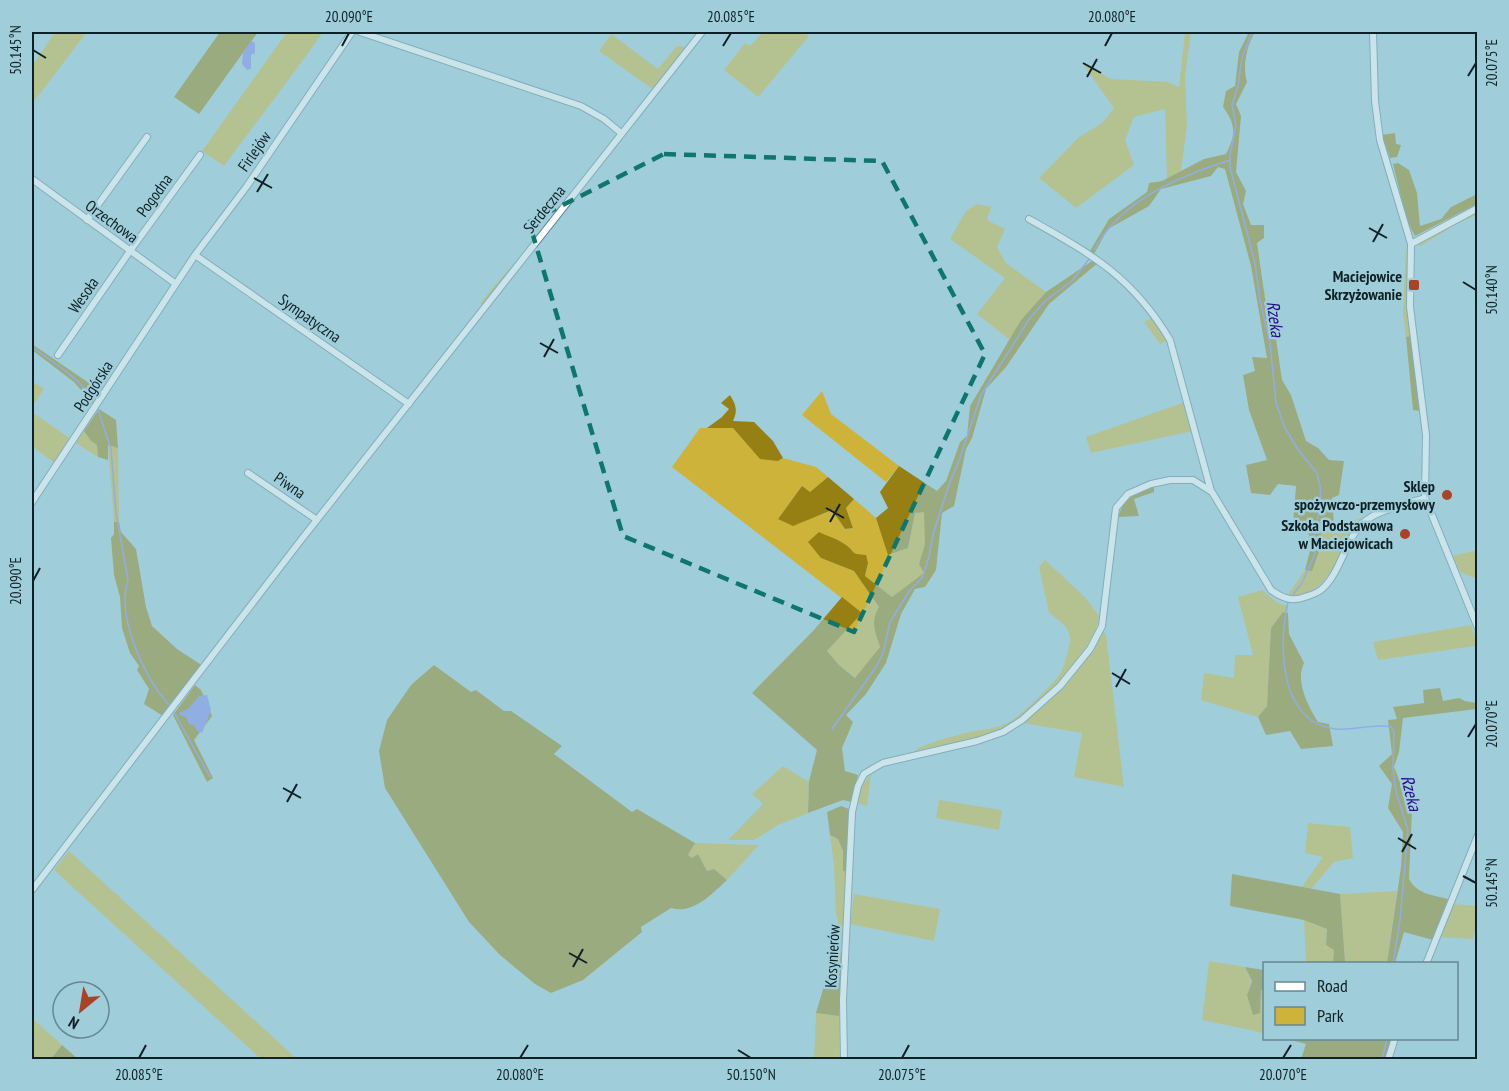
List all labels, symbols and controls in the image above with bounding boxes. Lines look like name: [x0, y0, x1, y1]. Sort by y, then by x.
text: 20.090°E: [325, 7, 373, 26]
text: 20.085°E: [707, 7, 755, 26]
text: 20.080°E: [1088, 7, 1136, 26]
text: 50.145°N: [6, 25, 25, 75]
text: 20.075°E: [1482, 39, 1501, 87]
street label: Firlejów: [233, 127, 275, 175]
street label: Pogodna: [132, 170, 176, 220]
street label: Serdeczna: [519, 181, 569, 237]
street label: Orzechowa: [82, 195, 142, 247]
text: 50.140°N: [1482, 265, 1501, 315]
place label: Maciejowice Skrzyżowanie: [1324, 266, 1402, 304]
street label: Wesoła: [64, 273, 102, 317]
marker: Maciejowice Skrzyżowanie: [1407, 278, 1421, 292]
street label: Sympatyczna: [275, 289, 345, 347]
water label: Rzeka: [1262, 299, 1290, 339]
street label: Podgórska: [69, 357, 117, 415]
street label: Piwna: [270, 467, 310, 503]
place label: Sklep spożywczo-przemysłowy: [1294, 476, 1436, 514]
marker: Sklep spożywczo-przemysłowy: [1440, 488, 1454, 502]
place label: Szkoła Podstawowa w Maciejowicach: [1281, 515, 1393, 553]
marker: Szkoła Podstawowa w Maciejowicach: [1398, 527, 1412, 541]
text: 20.090°E: [6, 557, 25, 605]
text: 20.070°E: [1482, 700, 1501, 748]
water label: Rzeka: [1396, 773, 1427, 814]
text: 50.145°N: [1482, 858, 1501, 908]
street label: Kosynierów: [820, 923, 844, 988]
legend: [1263, 962, 1458, 1040]
text: Road: [1317, 974, 1348, 997]
north arrow: [51, 980, 111, 1040]
text: Park: [1317, 1004, 1344, 1027]
text: N: [65, 1012, 82, 1034]
text: 20.085°E: [115, 1065, 163, 1084]
text: 20.080°E: [496, 1065, 544, 1084]
text: 50.150°N: [726, 1065, 776, 1084]
text: 20.075°E: [878, 1065, 926, 1084]
text: 20.070°E: [1259, 1065, 1307, 1084]

